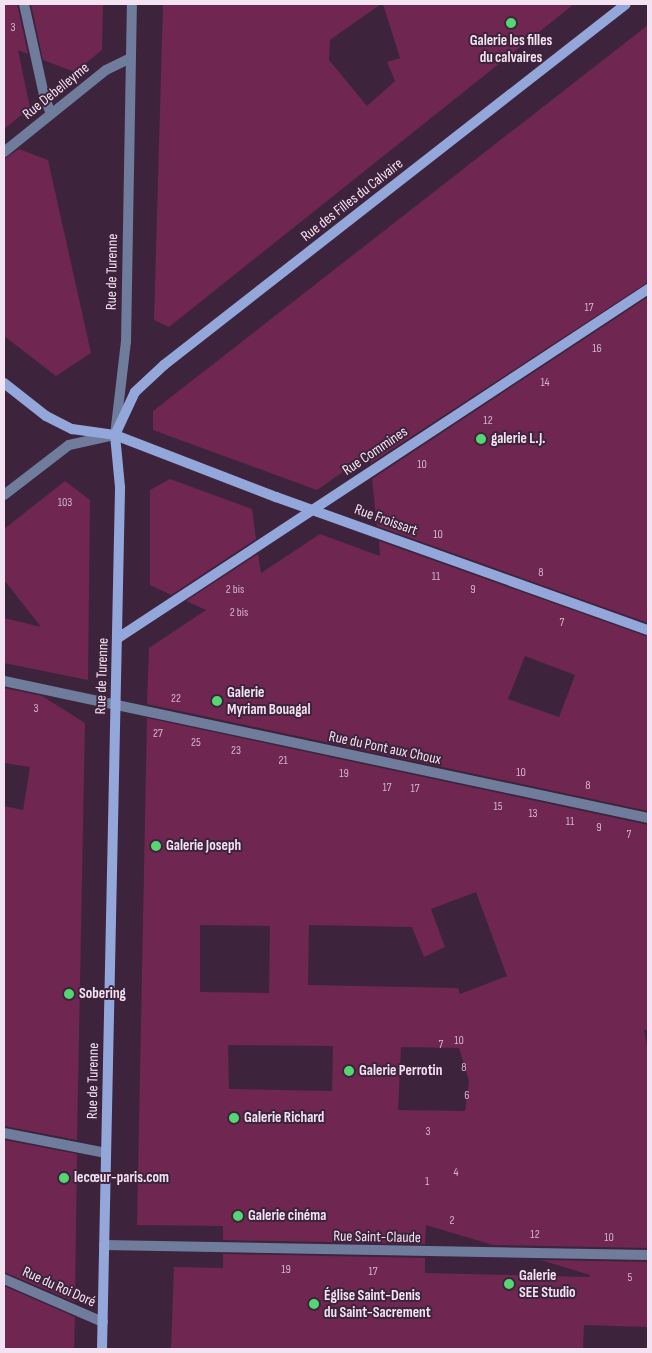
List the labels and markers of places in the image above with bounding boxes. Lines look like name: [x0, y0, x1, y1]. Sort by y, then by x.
marker: Galerie les filles du calvaires: [505, 17, 517, 29]
place label: Galerie les filles du calvaires: [470, 31, 552, 66]
place label: galerie L.J.: [491, 430, 546, 448]
marker: galerie L.J.: [475, 433, 487, 445]
place label: Galerie Myriam Bouagal: [227, 683, 311, 718]
marker: Galerie Myriam Bouagal: [211, 695, 223, 707]
place label: Galerie Joseph: [166, 837, 241, 855]
marker: Galerie Joseph: [150, 840, 162, 852]
place label: Sobering: [79, 985, 126, 1003]
marker: Sobering: [63, 988, 75, 1000]
place label: Galerie Perrotin: [359, 1062, 442, 1080]
marker: Galerie Perrotin: [343, 1065, 355, 1077]
place label: Galerie Richard: [244, 1109, 324, 1127]
marker: Galerie Richard: [228, 1112, 240, 1124]
place label: lecœur-paris.com: [74, 1169, 169, 1187]
marker: lecœur-paris.com: [58, 1172, 70, 1184]
place label: Galerie cinéma: [248, 1207, 326, 1225]
marker: Galerie cinéma: [232, 1210, 244, 1222]
place label: Galerie SEE Studio: [519, 1266, 576, 1301]
marker: Galerie SEE Studio: [503, 1278, 515, 1290]
place label: Église Saint-Denis du Saint-Sacrement: [324, 1286, 431, 1321]
marker: Église Saint-Denis du Saint-Sacrement: [308, 1298, 320, 1310]

